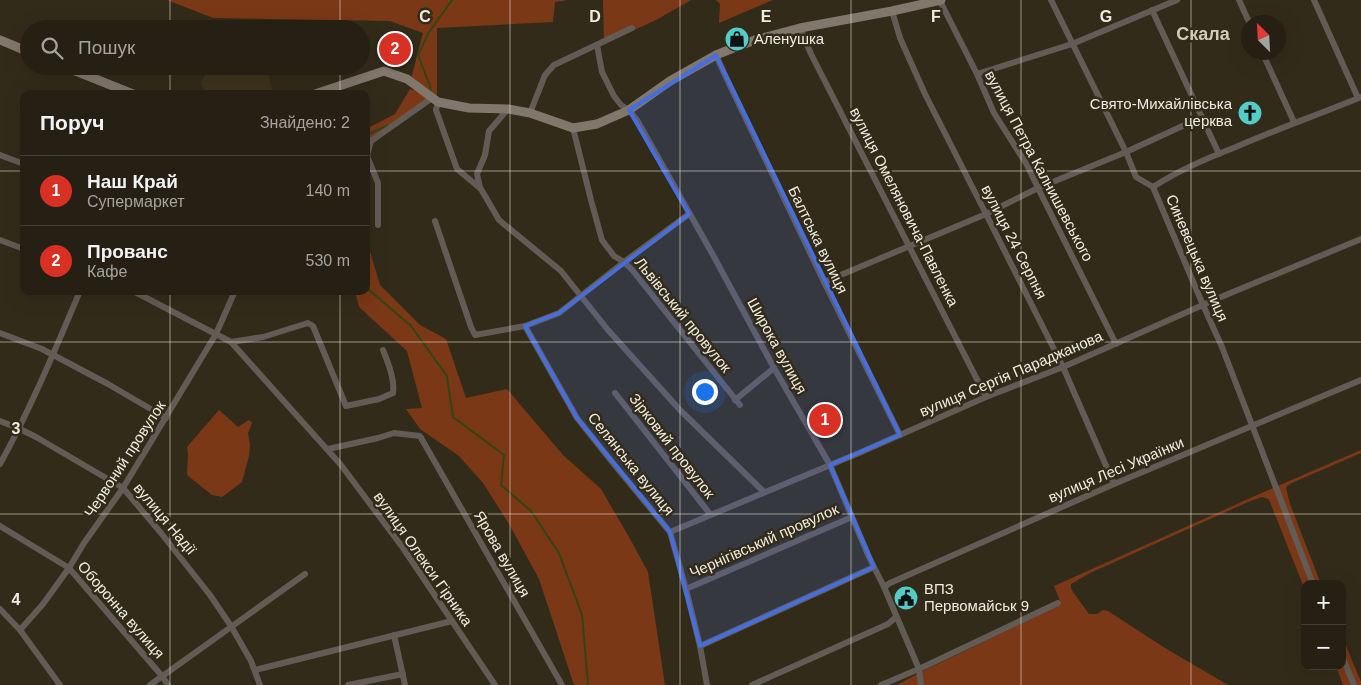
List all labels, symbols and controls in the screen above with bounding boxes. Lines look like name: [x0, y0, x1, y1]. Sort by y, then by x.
text: C: [419, 8, 431, 25]
text: D: [589, 8, 601, 25]
text: E: [761, 8, 772, 25]
text: F: [931, 8, 941, 25]
text: G: [1100, 8, 1112, 25]
north arrow: [1241, 15, 1286, 60]
search box: [20, 20, 370, 75]
district label: Скала: [1176, 24, 1231, 44]
shop icon: Аленушка: [724, 26, 750, 52]
pin: 2: [379, 30, 411, 68]
place label: Аленушка: [754, 30, 825, 47]
icon: search: [38, 34, 66, 62]
text: Пошук: [78, 37, 135, 58]
street label: вулиця Петра Калнишевського: [982, 67, 1097, 264]
place label: Свято-Михайлівська церква: [1090, 95, 1233, 129]
church icon: Свято-Михайлівська церква: [1237, 100, 1263, 126]
street label: вулиця Омеляновича-Павленка: [847, 104, 962, 310]
text: Поруч: [40, 111, 104, 134]
text: Знайдено: 2: [260, 114, 350, 131]
text: Наш Край: [87, 171, 178, 192]
text: 1: [52, 182, 60, 199]
text: 140 m: [306, 182, 350, 199]
street label: вулиця 24 Серпня: [978, 182, 1051, 302]
street label: Балтська вулиця: [785, 183, 852, 296]
street label: Синевецька вулиця: [1163, 192, 1232, 324]
text: Супермаркет: [87, 193, 185, 210]
text: Прованс: [87, 241, 168, 262]
text: 2: [52, 252, 60, 269]
text: 530 m: [306, 252, 350, 269]
street label: Львівський провулок: [632, 254, 735, 376]
text: Кафе: [87, 263, 127, 280]
street label: Широка вулиця: [744, 295, 811, 397]
street label: вулиця Сергія Параджанова: [917, 327, 1105, 420]
your location: [692, 379, 718, 405]
street label: Зірковий провулок: [626, 390, 719, 502]
street label: Червоний провулок: [81, 397, 169, 520]
pin: 1: [809, 401, 841, 439]
street label: Селянська вулиця: [585, 409, 678, 518]
text: 3: [12, 420, 21, 437]
street label: вулиця Лесі Українки: [1046, 433, 1186, 506]
street label: вулиця Надії: [131, 479, 201, 559]
street label: вулиця Олекси Гірника: [371, 488, 477, 630]
street label: Чернігівський провулок: [687, 500, 841, 581]
street label: Ярова вулиця: [471, 508, 534, 600]
street label: Оборонна вулиця: [75, 558, 168, 662]
place label: ВПЗ Первомайськ 9: [924, 580, 1029, 614]
map controls: [1301, 580, 1346, 670]
button: +: [1301, 580, 1346, 625]
public building icon: ВПЗ Первомайськ 9: [893, 585, 919, 611]
text: 4: [12, 591, 21, 608]
button: −: [1301, 625, 1346, 670]

